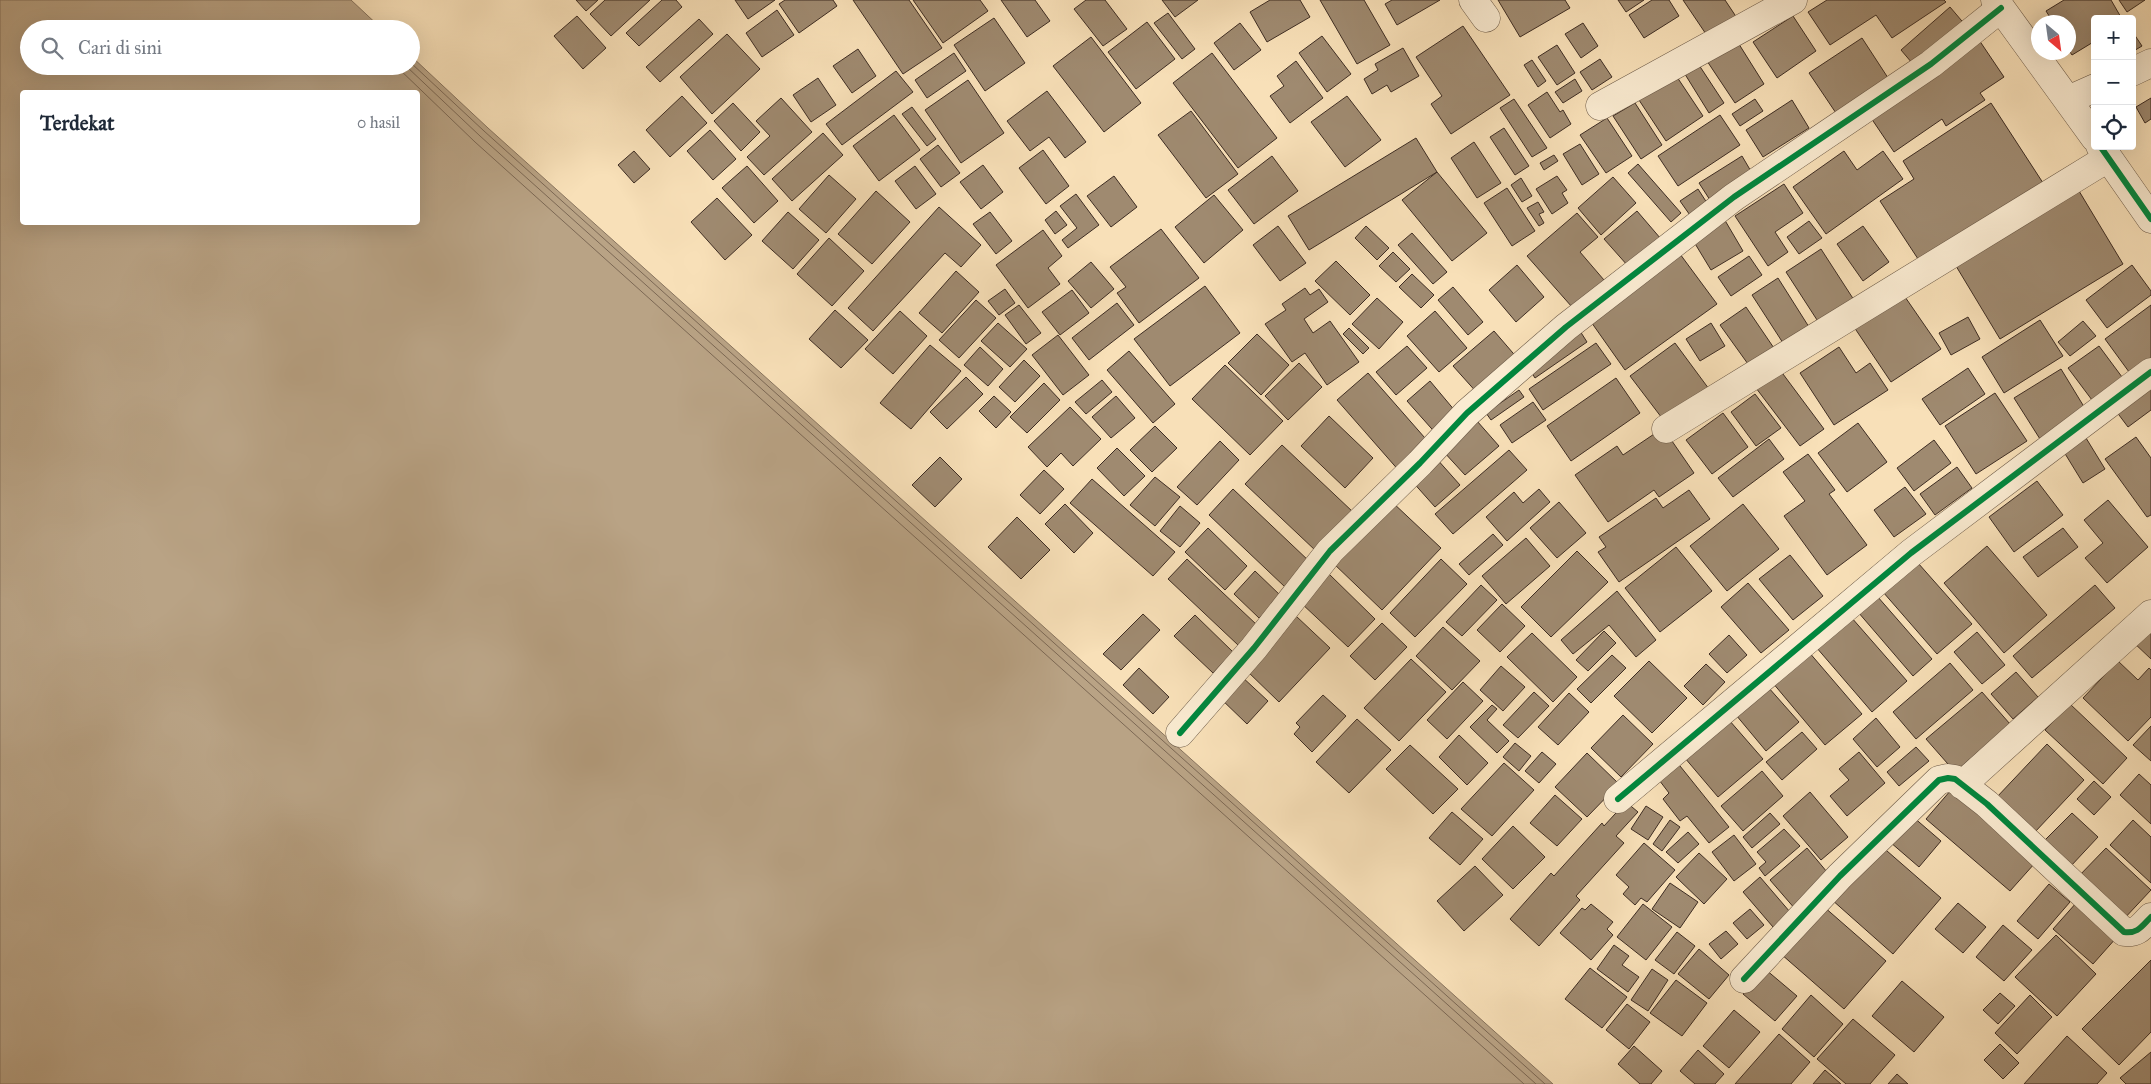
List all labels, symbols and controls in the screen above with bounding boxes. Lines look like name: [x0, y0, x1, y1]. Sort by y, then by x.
north arrow: [2031, 15, 2076, 60]
map controls: [2091, 15, 2136, 150]
button: +: [2091, 15, 2136, 60]
search box: [20, 20, 420, 75]
icon: search: [38, 34, 66, 62]
text: Cari di sini: [78, 36, 162, 59]
button: −: [2091, 60, 2136, 105]
button: locate: [2091, 105, 2136, 150]
text: Terdekat: [40, 110, 114, 136]
text: 0 hasil: [357, 113, 400, 132]

